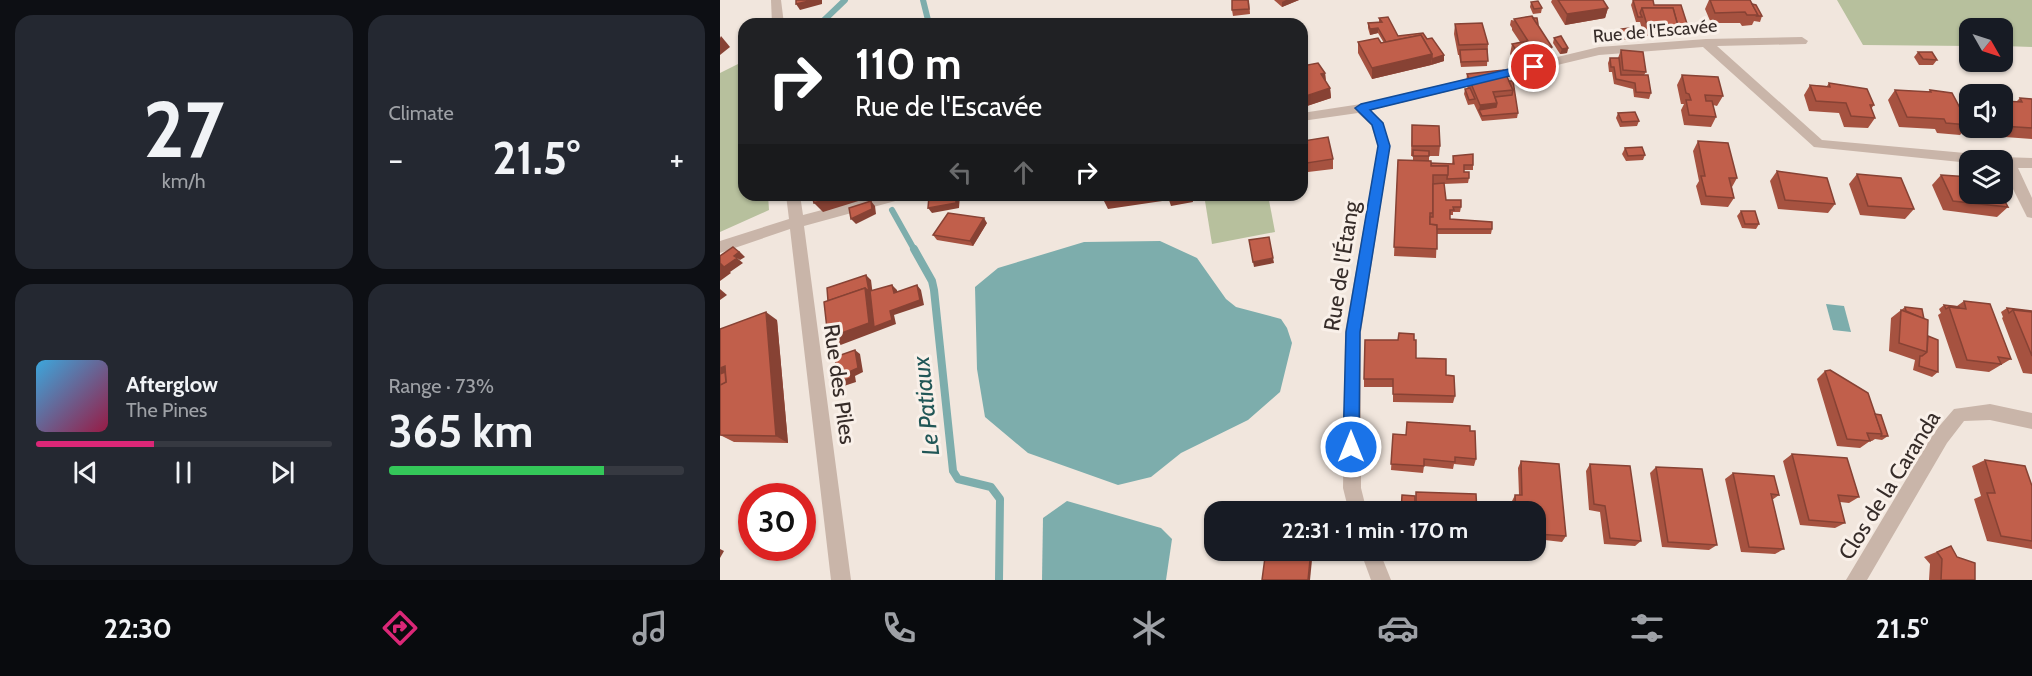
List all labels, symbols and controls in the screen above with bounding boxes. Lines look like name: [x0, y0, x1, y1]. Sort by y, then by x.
street label: Rue de l'Escavée: [1592, 15, 1718, 47]
north arrow: [1959, 18, 2013, 72]
map controls: [1959, 18, 2013, 204]
text: 110 m: [855, 38, 962, 90]
pin: [1508, 41, 1559, 92]
icon: right: [756, 42, 834, 120]
icon: arrive: [1517, 50, 1550, 83]
text: 27: [143, 82, 224, 177]
button: sound: [1959, 84, 2013, 138]
text: Rue de l'Escavée: [855, 90, 1042, 123]
text: Climate: [389, 101, 454, 125]
text: 21.5°: [492, 131, 580, 185]
text: −: [389, 139, 403, 179]
text: +: [669, 139, 684, 179]
button: layers: [1959, 150, 2013, 204]
icon: left: [944, 156, 977, 189]
icon: ahead: [1007, 156, 1040, 189]
icon: right: [1070, 156, 1103, 189]
text: km/h: [162, 169, 206, 193]
street label: Rue de l'Étang: [1318, 198, 1365, 333]
street label: Rue des Piles: [818, 322, 861, 446]
water label: Le Patiaux: [906, 354, 945, 457]
text: Afterglow: [126, 371, 218, 398]
text: Range · 73%: [389, 374, 494, 398]
text: The Pines: [126, 398, 207, 422]
text: 365 km: [389, 404, 533, 458]
street label: Clos de la Caranda: [1833, 405, 1946, 565]
position arrow: [1319, 415, 1383, 479]
icon: previous: [69, 456, 102, 489]
icon: pause: [167, 456, 200, 489]
icon: next: [266, 456, 299, 489]
speed limit sign: 30: [738, 483, 816, 561]
text: 22:31 · 1 min · 170 m: [1282, 517, 1468, 544]
icon: directions: [379, 607, 421, 649]
icon: music: [629, 607, 671, 649]
icon: phone: [878, 607, 920, 649]
icon: climate: [1128, 607, 1170, 649]
icon: car: [1377, 607, 1419, 649]
icon: filters: [1626, 607, 1668, 649]
text: 22:30: [104, 612, 172, 645]
text: 21.5°: [1876, 612, 1928, 645]

